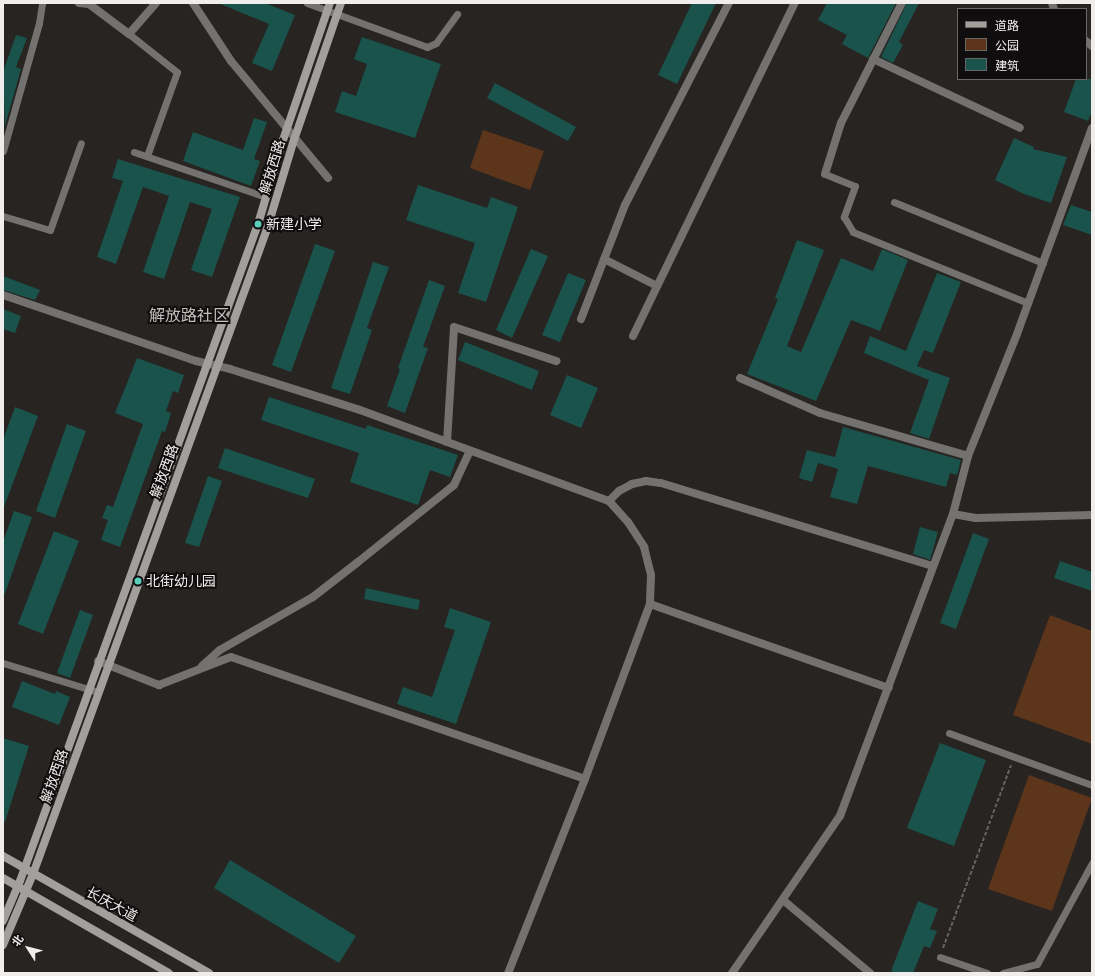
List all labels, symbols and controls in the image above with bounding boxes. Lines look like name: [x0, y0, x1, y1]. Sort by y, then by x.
legend: [957, 8, 1087, 80]
text: 道路: [995, 19, 1019, 33]
text: 公园: [995, 39, 1019, 53]
text: 建筑: [995, 59, 1019, 73]
street label: 解放西路: [256, 138, 288, 196]
place label: 新建小学: [266, 216, 322, 232]
marker: 新建小学: [253, 219, 263, 229]
district label: 解放路社区: [149, 306, 229, 326]
street label: 解放西路: [147, 442, 181, 500]
place label: 北街幼儿园: [146, 573, 216, 589]
marker: 北街幼儿园: [133, 576, 143, 586]
street label: 解放西路: [37, 747, 71, 805]
street label: 长庆大道: [83, 883, 141, 925]
north arrow: [8, 928, 48, 968]
text: 北: [9, 932, 26, 949]

